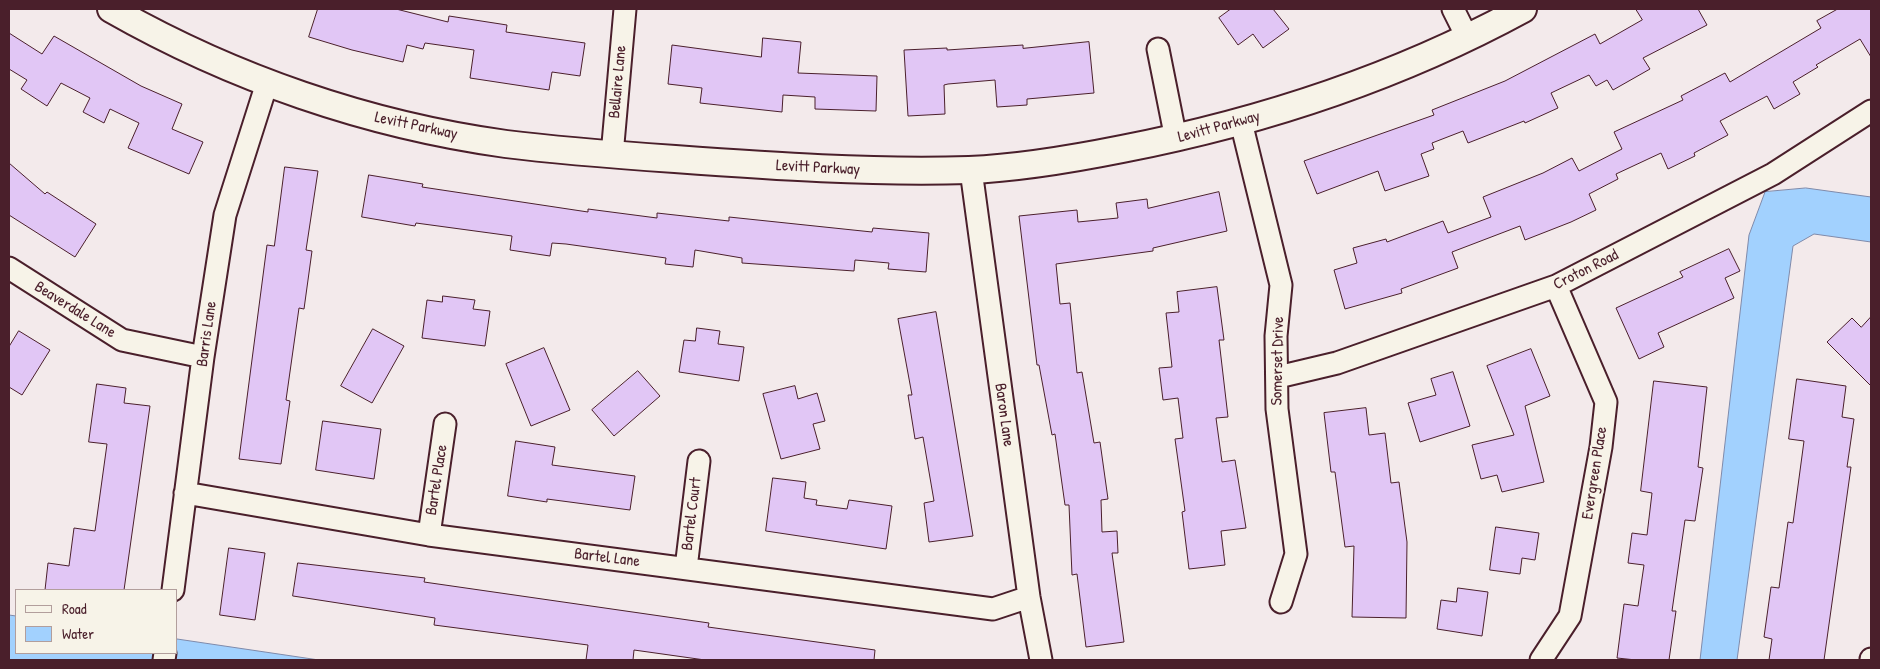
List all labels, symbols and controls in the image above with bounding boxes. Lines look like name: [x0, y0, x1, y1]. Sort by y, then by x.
street label: Bellaire Lane: [605, 45, 631, 119]
street label: Levitt Parkway: [1176, 107, 1262, 147]
street label: Levitt Parkway: [373, 108, 459, 144]
street label: Levitt Parkway: [775, 156, 861, 180]
street label: Croton Road: [1550, 245, 1622, 295]
street label: Beaverdale Lane: [31, 277, 119, 343]
street label: Barris Lane: [193, 300, 221, 368]
street label: Somerset Drive: [1268, 316, 1288, 406]
street label: Baron Lane: [990, 382, 1018, 448]
street label: Evergreen Place: [1578, 425, 1612, 521]
street label: Bartel Place: [422, 443, 452, 517]
street label: Bartel Court: [678, 476, 706, 552]
street label: Bartel Lane: [573, 544, 641, 572]
legend: [15, 589, 178, 654]
text: Road: [62, 598, 87, 619]
text: Water: [62, 623, 94, 644]

